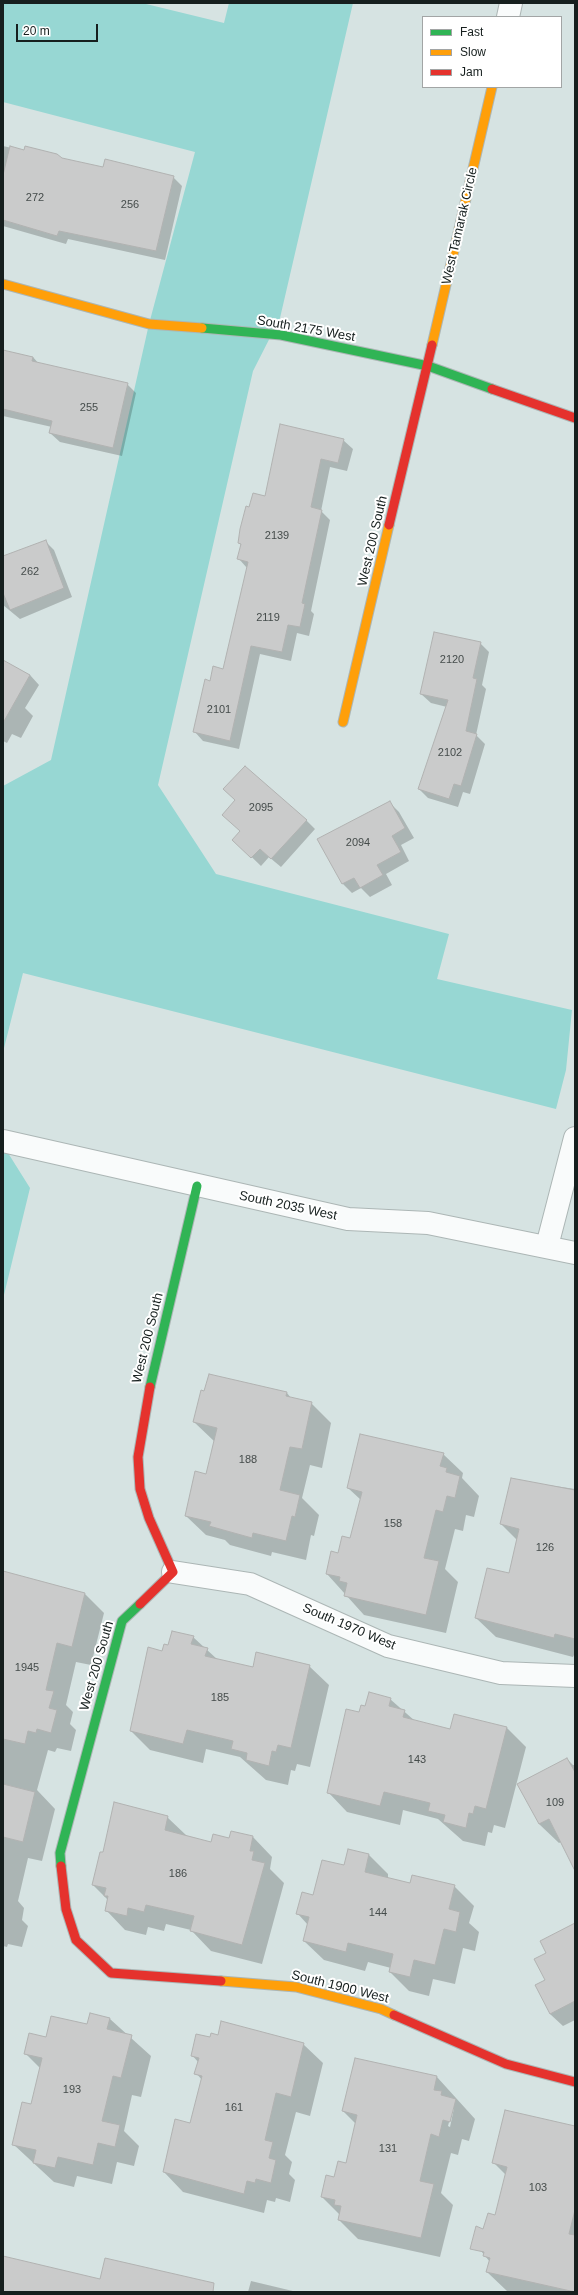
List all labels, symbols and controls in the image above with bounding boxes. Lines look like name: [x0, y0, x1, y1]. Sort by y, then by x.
scale bar: [18, 16, 100, 42]
legend: [422, 16, 562, 88]
text: 20 m: [23, 24, 50, 38]
text: Fast: [460, 25, 483, 39]
text: Slow: [460, 45, 486, 59]
text: Jam: [460, 65, 483, 79]
street label: West Tamarak Circle: [439, 166, 481, 286]
house number: 272: [26, 191, 44, 205]
house number: 256: [121, 198, 139, 212]
street label: South 2175 West: [256, 313, 356, 345]
house number: 255: [80, 401, 98, 415]
street label: West 200 South: [355, 494, 391, 588]
house number: 2139: [265, 529, 289, 543]
house number: 262: [21, 565, 39, 579]
house number: 2119: [256, 611, 280, 625]
house number: 2120: [440, 653, 464, 667]
house number: 2101: [207, 703, 231, 717]
house number: 2102: [438, 746, 462, 760]
house number: 2095: [249, 801, 273, 815]
house number: 2094: [346, 836, 370, 850]
street label: South 2035 West: [238, 1188, 338, 1224]
street label: West 200 South: [129, 1291, 167, 1385]
house number: 188: [239, 1453, 257, 1467]
house number: 158: [384, 1517, 402, 1531]
house number: 126: [536, 1541, 554, 1555]
street label: South 1970 West: [300, 1600, 398, 1654]
street label: West 200 South: [77, 1620, 117, 1712]
house number: 1945: [15, 1661, 39, 1675]
house number: 185: [211, 1691, 229, 1705]
house number: 143: [408, 1753, 426, 1767]
house number: 109: [546, 1796, 564, 1810]
house number: 186: [169, 1867, 187, 1881]
house number: 144: [369, 1906, 387, 1920]
street label: South 1900 West: [290, 1967, 390, 2007]
house number: 193: [63, 2083, 81, 2097]
house number: 161: [225, 2101, 243, 2115]
house number: 131: [379, 2142, 397, 2156]
house number: 103: [529, 2181, 547, 2195]

